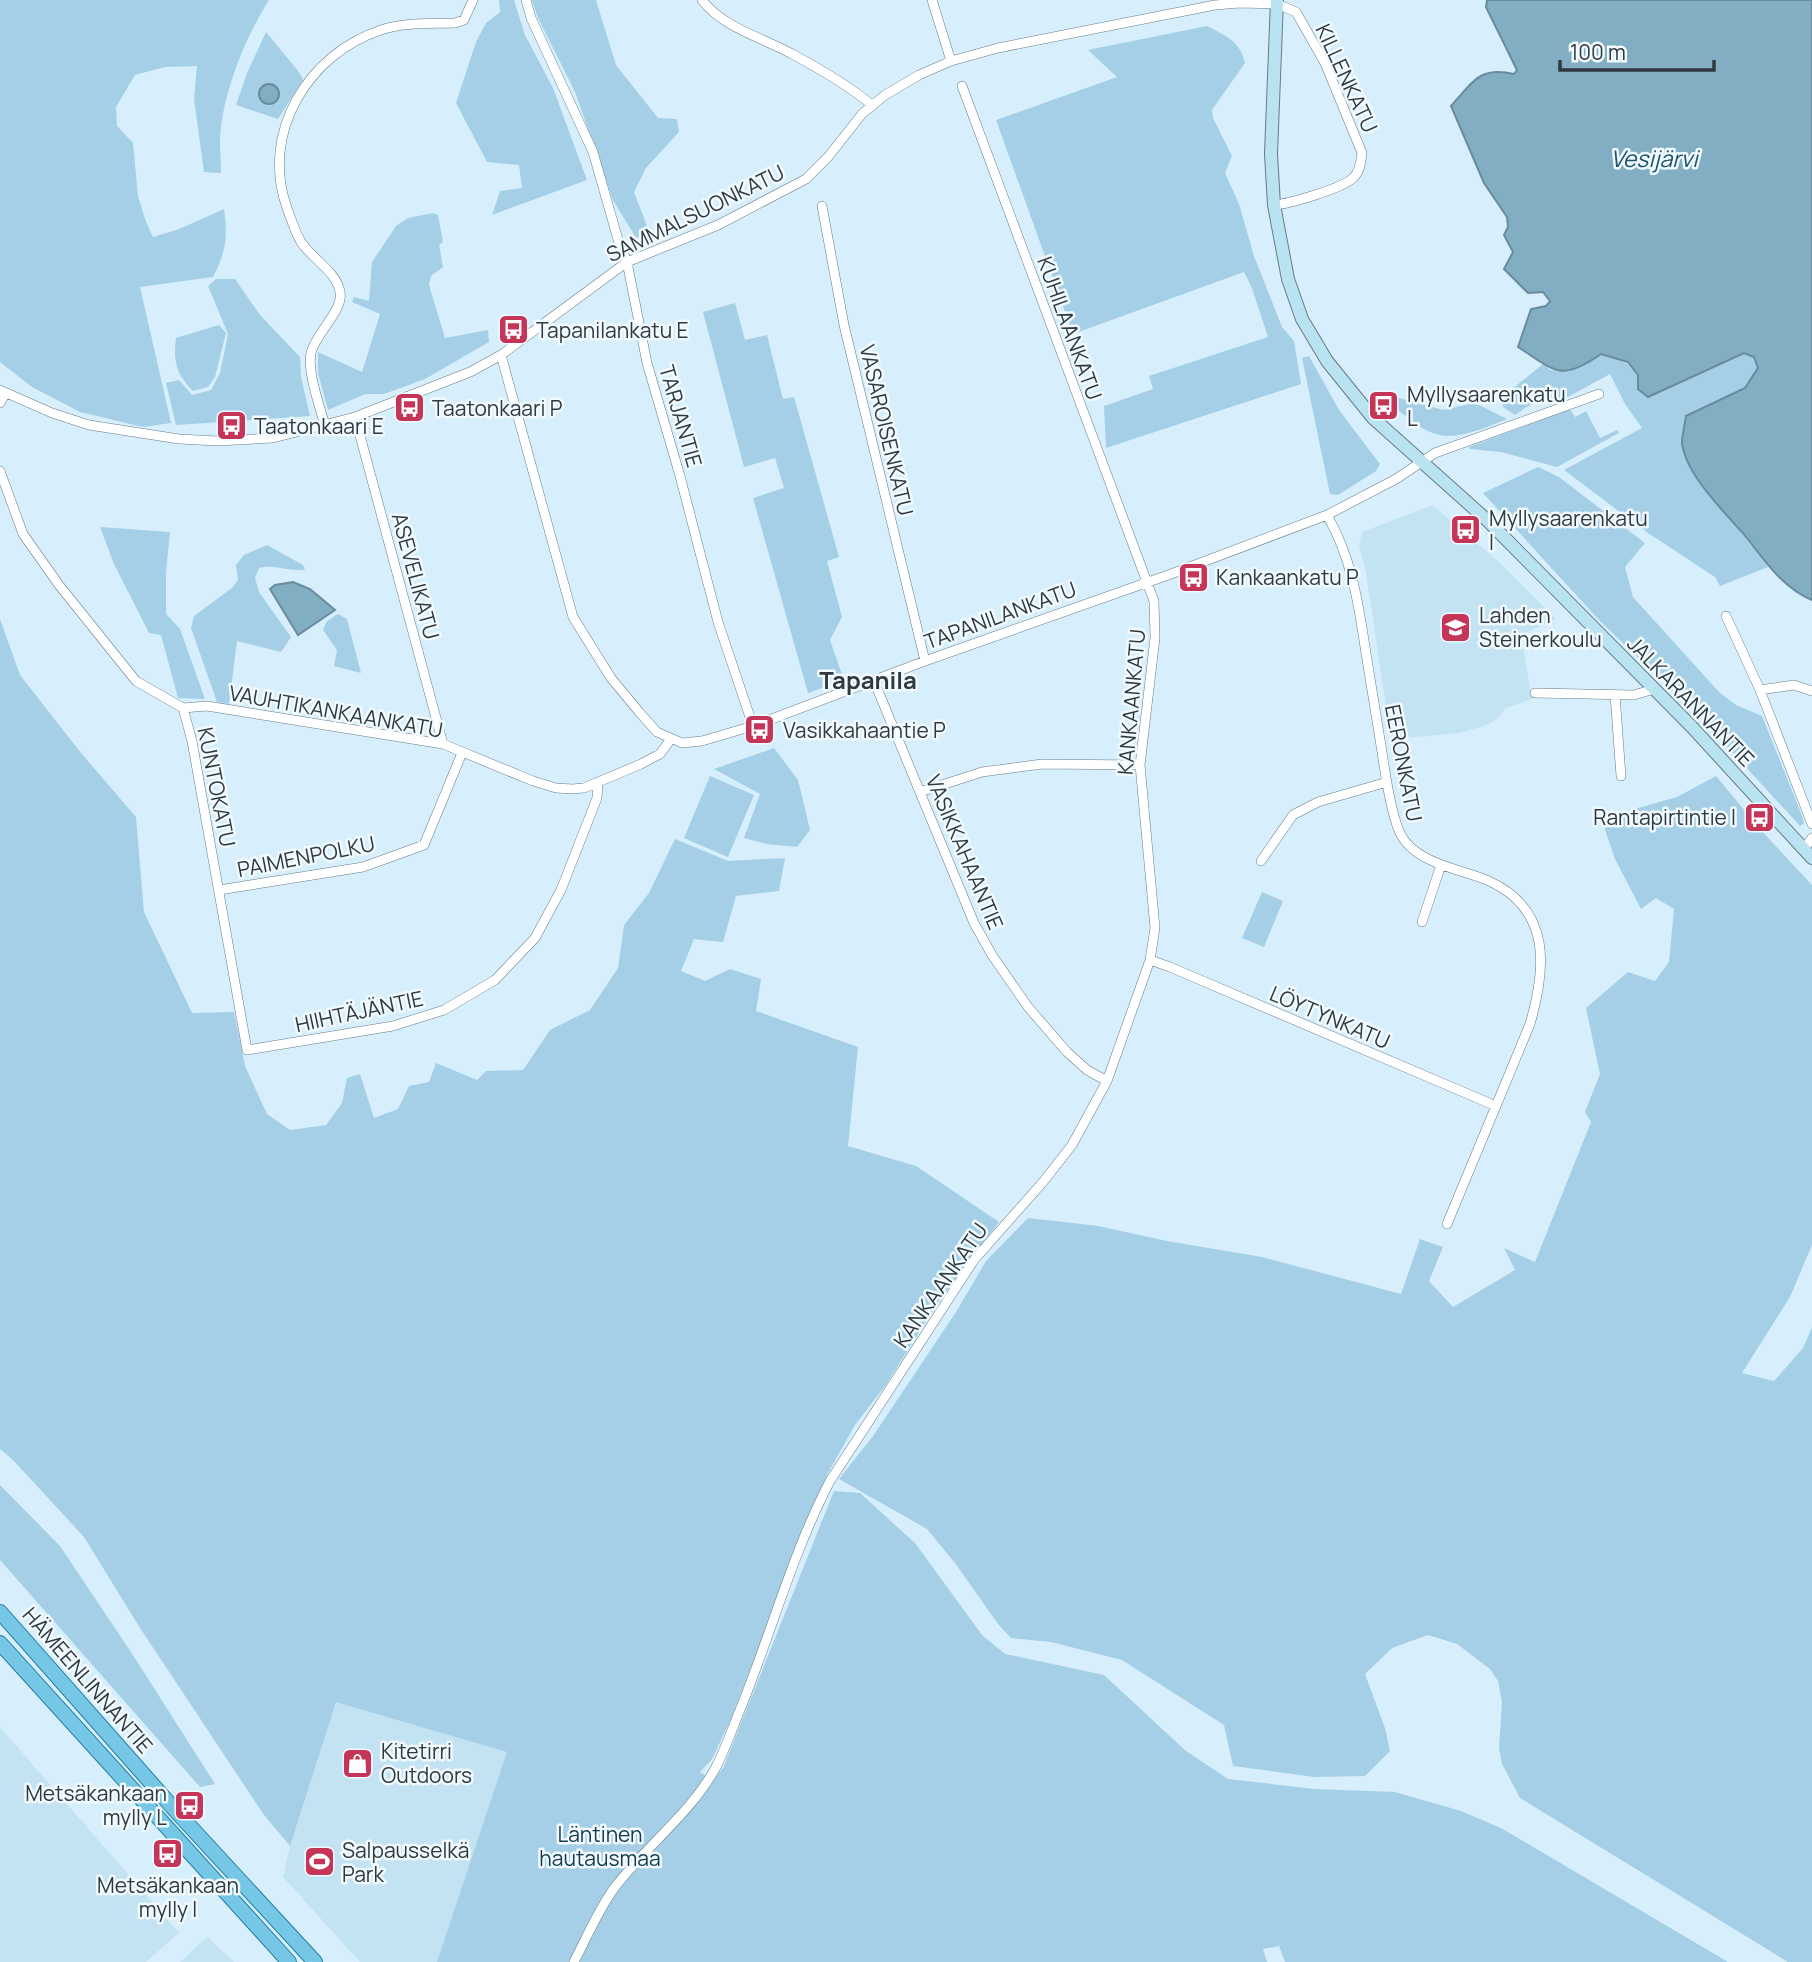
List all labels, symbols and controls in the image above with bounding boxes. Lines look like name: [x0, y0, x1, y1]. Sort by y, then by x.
street label: KILLENKATU: [1310, 19, 1384, 137]
scale bar: [1560, 28, 1714, 72]
text: 100 m: [1570, 38, 1626, 66]
water label: Vesijärvi: [1610, 142, 1700, 174]
street label: SAMMALSUONKATU: [601, 158, 789, 268]
street label: KUHILAANKATU: [1031, 252, 1109, 404]
bus stop icon: Tapanilankatu E: [496, 313, 530, 347]
place label: Tapanilankatu E: [536, 316, 688, 344]
street label: VASAROISENKATU: [854, 342, 920, 518]
street label: TARJANTIE: [653, 362, 709, 470]
place label: Myllysaarenkatu L: [1407, 380, 1566, 432]
bus stop icon: Myllysaarenkatu L: [1367, 389, 1401, 423]
bus stop icon: Taatonkaari P: [392, 391, 426, 425]
place label: Taatonkaari P: [432, 394, 563, 422]
bus stop icon: Taatonkaari E: [214, 409, 248, 443]
place label: Taatonkaari E: [254, 412, 384, 440]
place label: Myllysaarenkatu I: [1489, 504, 1648, 556]
street label: ASEVELIKATU: [386, 510, 446, 642]
bus stop icon: Myllysaarenkatu I: [1449, 513, 1483, 547]
bus stop icon: Kankaankatu P: [1176, 560, 1210, 594]
place label: Kankaankatu P: [1216, 563, 1359, 591]
street label: TAPANILANKATU: [920, 575, 1080, 655]
place label: Lahden Steinerkoulu: [1479, 601, 1602, 653]
school or university icon: Lahden Steinerkoulu: [1439, 610, 1473, 644]
street label: KANKAANKATU: [1111, 628, 1151, 776]
street label: JALKARANNANTIE: [1621, 630, 1761, 772]
district label: Tapanila: [819, 663, 917, 696]
street label: VAUHTIKANKAANKATU: [227, 678, 445, 744]
street label: EERONKATU: [1379, 702, 1429, 824]
bus stop icon: Vasikkahaantie P: [743, 713, 777, 747]
place label: Vasikkahaantie P: [783, 716, 946, 744]
street label: KUNTOKATU: [192, 725, 242, 849]
street label: VASIKKAHAANTIE: [920, 770, 1010, 934]
bus stop icon: Rantapirtintie I: [1742, 800, 1776, 834]
place label: Rantapirtintie I: [1593, 803, 1736, 831]
street label: PAIMENPOLKU: [235, 829, 377, 883]
street label: LÖYTYNKATU: [1266, 979, 1394, 1055]
street label: HIIHTÄJÄNTIE: [292, 984, 426, 1038]
street label: KANKAANKATU: [887, 1217, 993, 1353]
street label: HÄMEENLINNANTIE: [17, 1601, 159, 1759]
place label: Kitetirri Outdoors: [381, 1737, 472, 1789]
shop icon: Kitetirri Outdoors: [341, 1746, 375, 1780]
place label: Metsäkankaan mylly L: [25, 1779, 167, 1831]
bus stop icon: Metsäkankaan mylly L: [173, 1788, 207, 1822]
park label: Läntinen hautausmaa: [539, 1820, 661, 1872]
bus stop icon: Metsäkankaan mylly I: [151, 1836, 185, 1870]
place label: Salpausselkä Park: [342, 1836, 469, 1888]
sports icon: Salpausselkä Park: [302, 1845, 336, 1879]
place label: Metsäkankaan mylly I: [97, 1871, 239, 1923]

